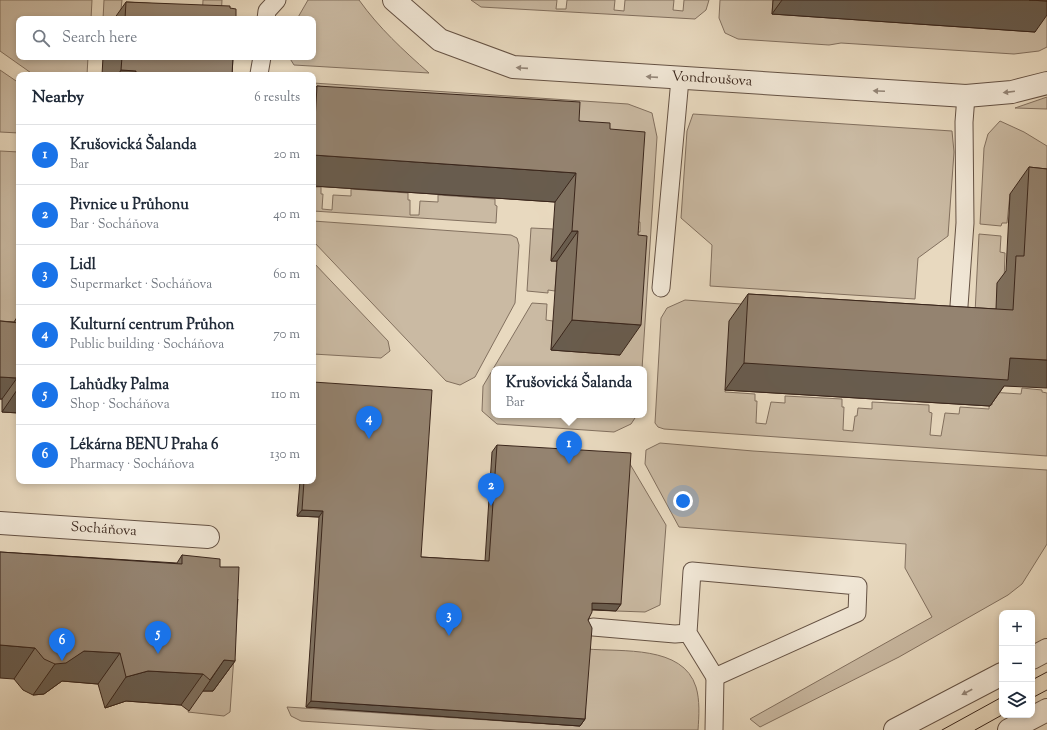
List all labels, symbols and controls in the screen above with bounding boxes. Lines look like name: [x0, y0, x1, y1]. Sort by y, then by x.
search box: [16, 16, 316, 60]
icon: search: [30, 27, 52, 49]
text: Search here: [62, 28, 137, 49]
one-way arrow: [516, 65, 528, 72]
street label: Vondroušova: [671, 67, 753, 92]
one-way arrow: [646, 74, 658, 81]
text: Nearby: [32, 86, 84, 110]
one-way arrow: [873, 87, 885, 94]
text: 6 results: [254, 89, 300, 107]
one-way arrow: [1003, 89, 1015, 95]
text: Krušovická Šalanda: [70, 135, 197, 156]
text: 1: [43, 146, 47, 164]
text: 20 m: [274, 146, 300, 164]
text: Bar: [70, 156, 89, 174]
text: Pivnice u Průhonu: [70, 195, 189, 216]
text: 2: [42, 206, 48, 224]
text: 40 m: [273, 206, 300, 224]
text: Bar · Socháňova: [70, 216, 159, 234]
text: Lidl: [70, 255, 96, 276]
text: 3: [42, 266, 48, 284]
text: 60 m: [273, 266, 300, 284]
text: Supermarket · Socháňova: [70, 276, 212, 294]
text: Kulturní centrum Průhon: [70, 315, 234, 336]
text: 4: [42, 326, 48, 344]
text: 70 m: [273, 326, 300, 344]
text: Public building · Socháňova: [70, 336, 224, 354]
popup: [491, 366, 647, 418]
text: Krušovická Šalanda: [506, 373, 632, 394]
text: Lahůdky Palma: [70, 375, 169, 396]
text: 5: [43, 386, 47, 404]
text: 110 m: [271, 386, 300, 404]
text: Bar: [506, 394, 525, 412]
text: Shop · Socháňova: [70, 396, 170, 414]
pin: 4: [356, 406, 382, 439]
pin: 1: [556, 431, 582, 464]
text: Lékárna BENU Praha 6: [70, 435, 219, 456]
text: 6: [42, 446, 48, 464]
text: 130 m: [270, 446, 300, 464]
text: Pharmacy · Socháňova: [70, 456, 194, 474]
pin: 2: [478, 473, 504, 506]
your location: [673, 491, 693, 511]
street label: Socháňova: [70, 518, 138, 542]
pin: 3: [436, 603, 462, 636]
map controls: [999, 610, 1035, 718]
button: +: [999, 610, 1035, 646]
pin: 5: [145, 621, 171, 654]
pin: 6: [49, 628, 75, 661]
button: −: [999, 646, 1035, 682]
button: layers: [999, 682, 1035, 718]
one-way arrow: [962, 688, 973, 695]

